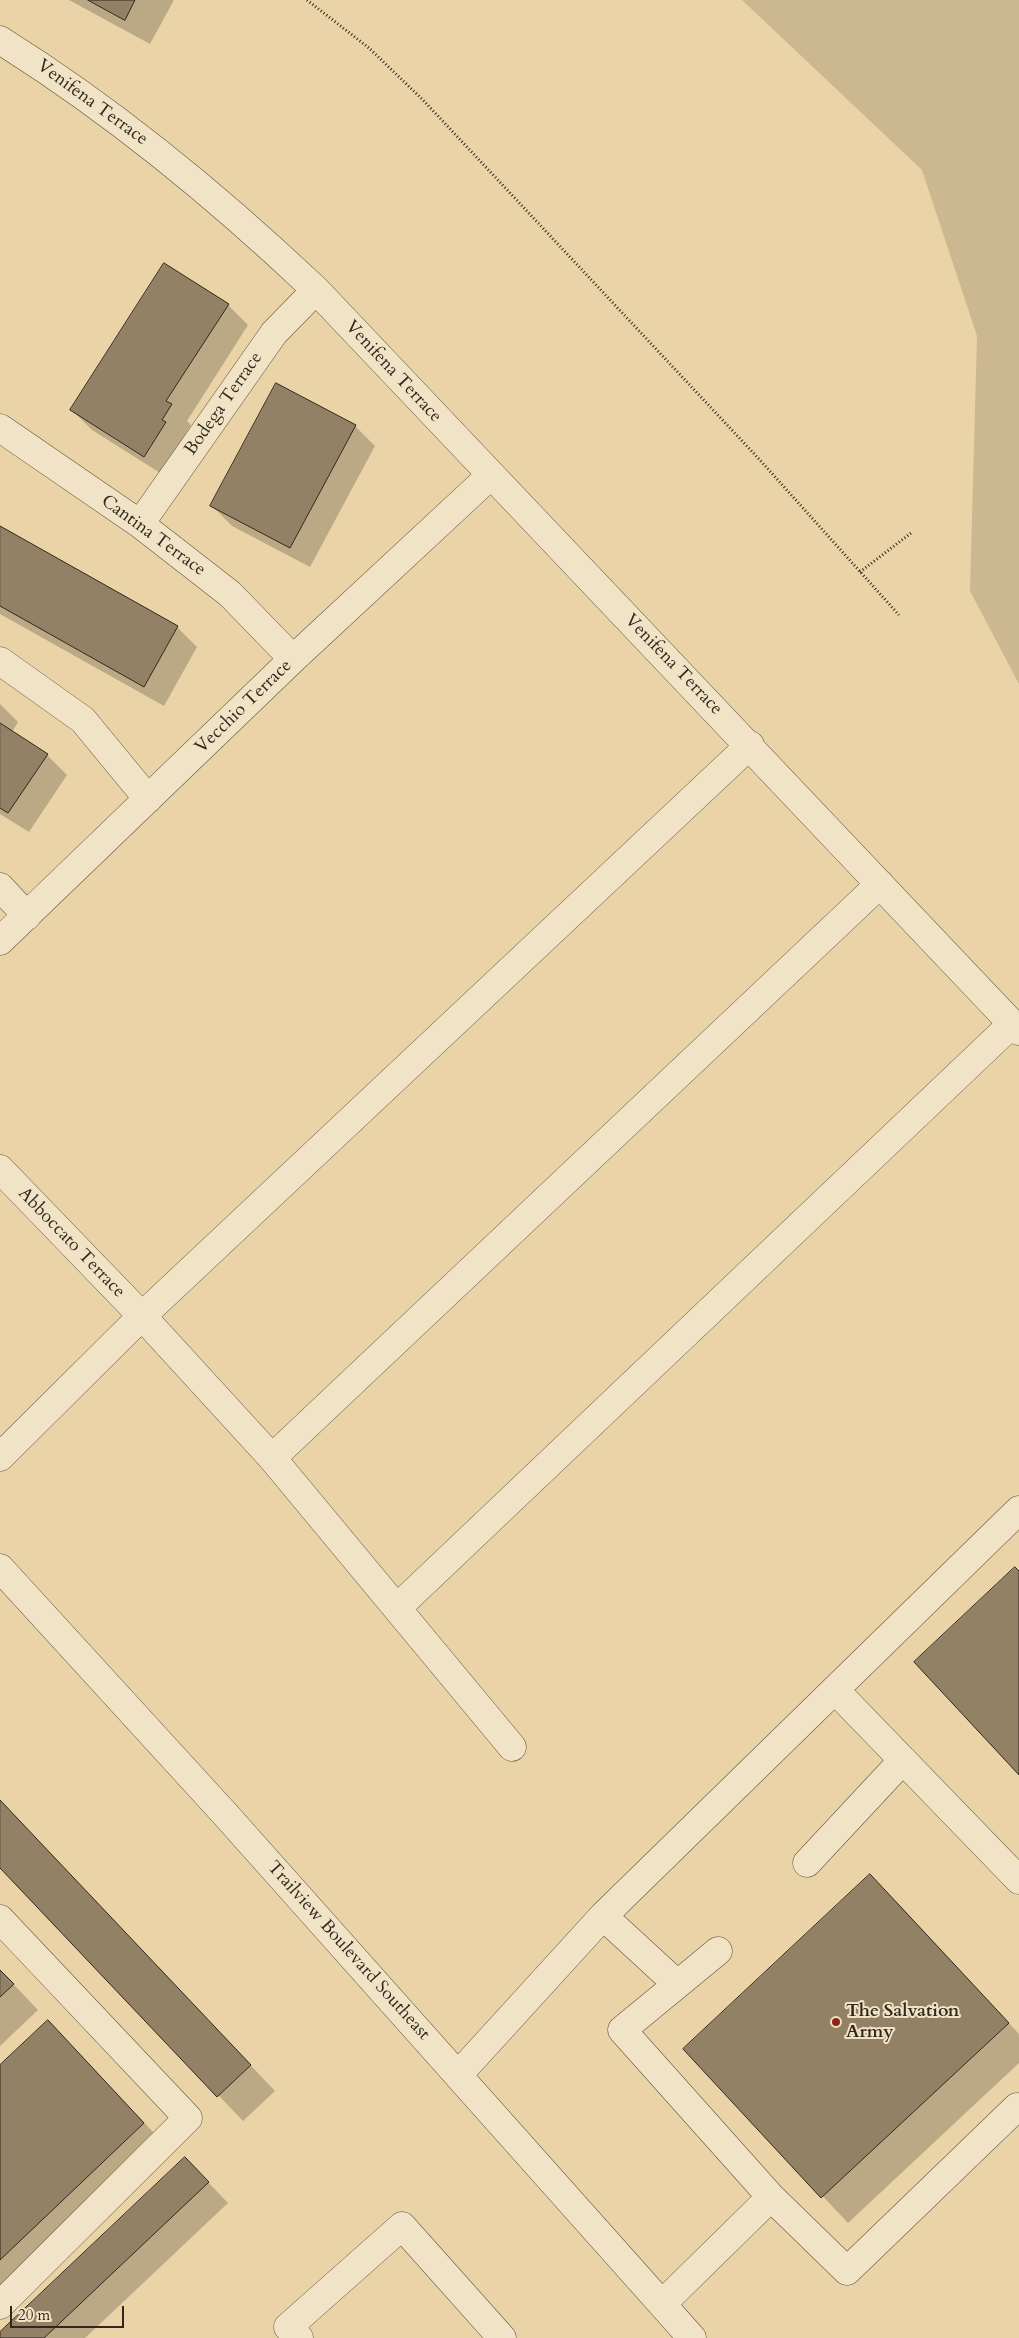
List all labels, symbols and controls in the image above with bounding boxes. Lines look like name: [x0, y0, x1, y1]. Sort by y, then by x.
street label: Venifena Terrace: [32, 56, 152, 150]
street label: Venifena Terrace: [340, 316, 446, 428]
street label: Bodega Terrace: [180, 348, 268, 460]
street label: Cantina Terrace: [96, 491, 210, 581]
street label: Venifena Terrace: [619, 610, 727, 720]
street label: Vecchio Terrace: [191, 655, 297, 759]
street label: Abboccato Terrace: [13, 1183, 129, 1303]
street label: Trailview Boulevard Southeast: [262, 1857, 434, 2045]
place label: The Salvation Army: [846, 2001, 959, 2044]
marker: The Salvation Army: [830, 2016, 842, 2028]
scale bar: [12, 2296, 126, 2328]
text: 20 m: [18, 2305, 50, 2325]

